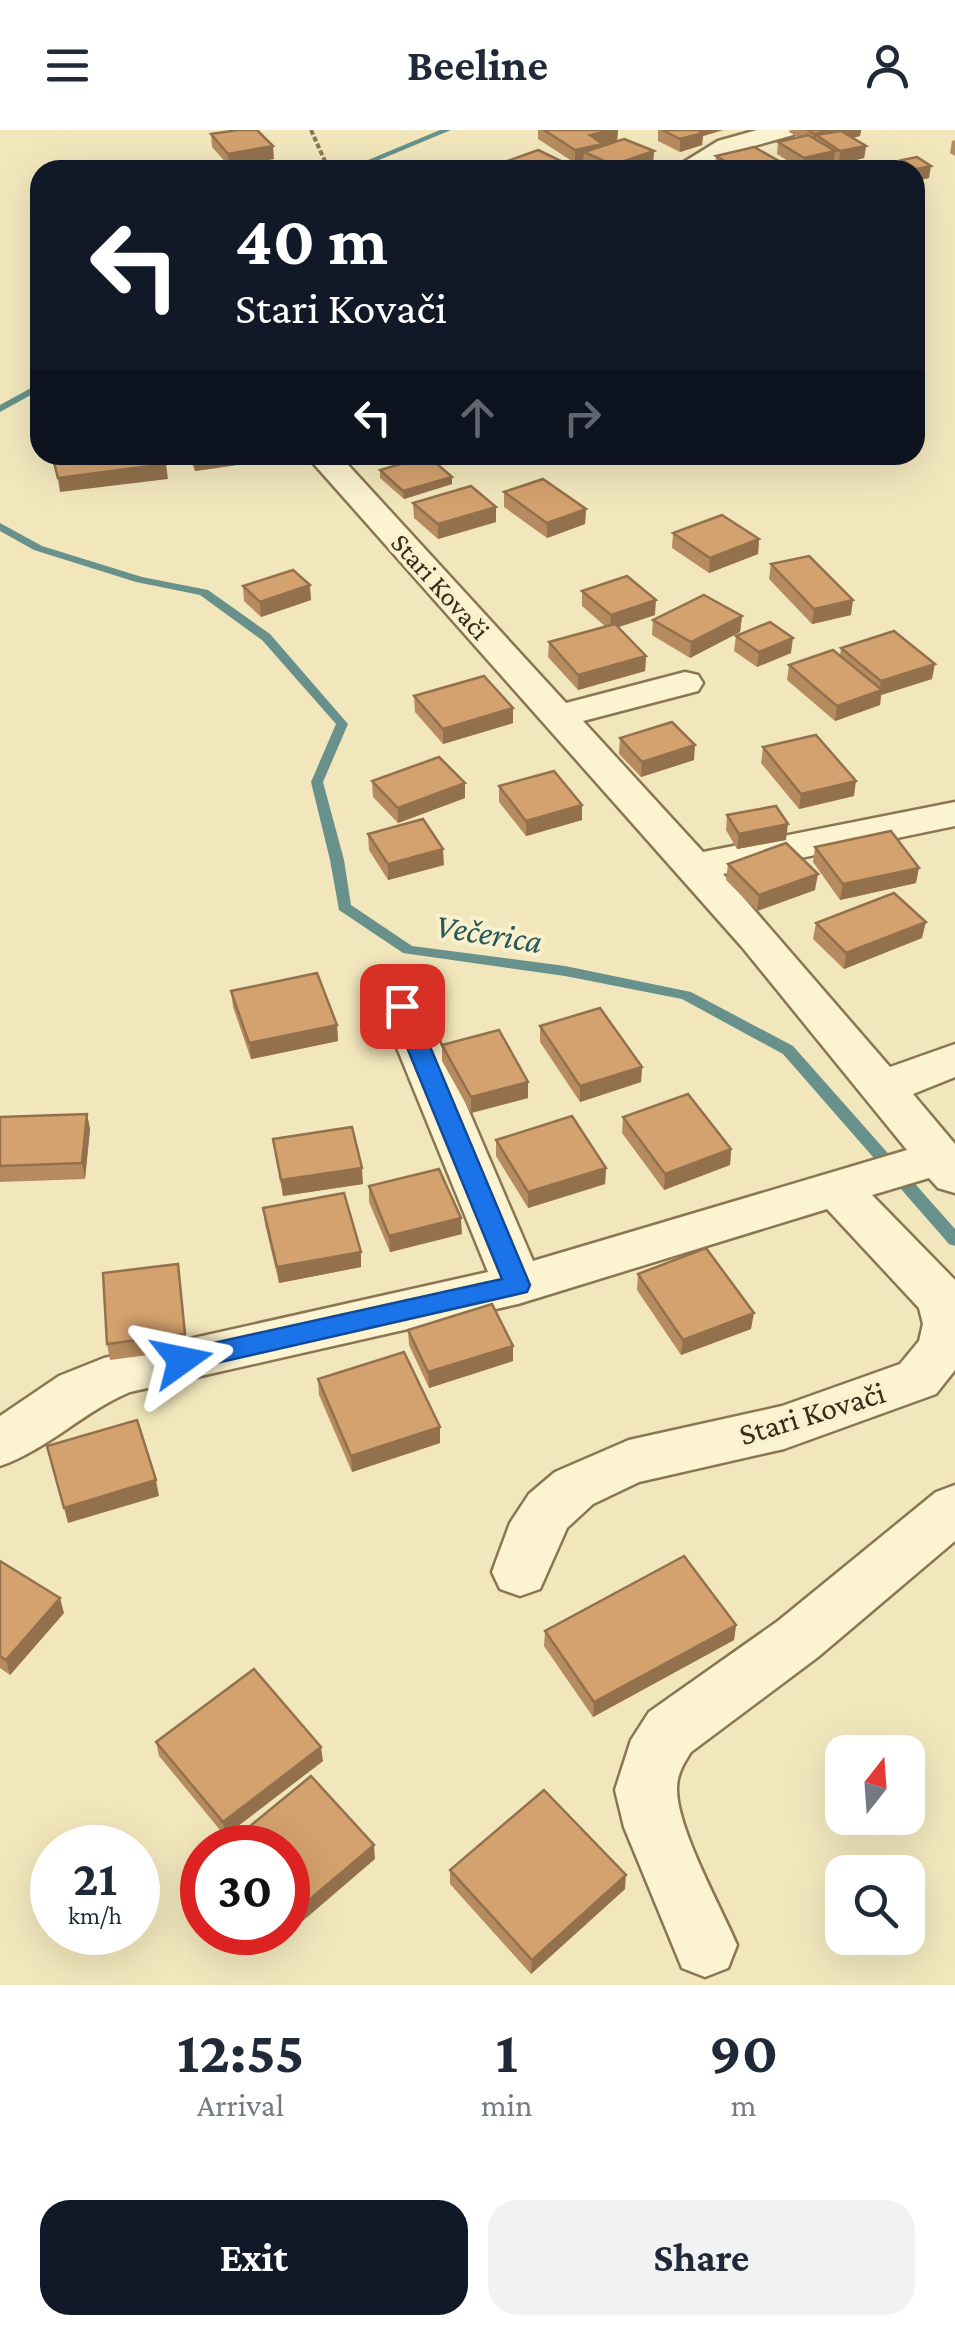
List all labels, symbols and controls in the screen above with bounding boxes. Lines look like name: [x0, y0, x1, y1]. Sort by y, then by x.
icon: menu: [40, 38, 95, 93]
icon: person: [860, 38, 915, 93]
text: Beeline: [407, 40, 548, 90]
icon: left: [70, 200, 200, 330]
text: 40 m: [235, 201, 388, 279]
text: Stari Kovači: [235, 283, 447, 333]
icon: left: [345, 390, 400, 445]
icon: ahead: [450, 390, 505, 445]
icon: right: [555, 390, 610, 445]
street label: Stari Kovači: [385, 527, 496, 646]
water label: Večerica: [433, 906, 545, 961]
pin: [360, 964, 445, 1049]
icon: arrive: [375, 979, 430, 1034]
position arrow: [130, 1308, 234, 1412]
street label: Stari Kovači: [735, 1374, 889, 1452]
north arrow: [825, 1735, 925, 1835]
map controls: [825, 1735, 925, 1955]
speed limit sign: 30: [180, 1825, 310, 1955]
text: 21: [73, 1850, 117, 1906]
button: search: [825, 1855, 925, 1955]
text: km/h: [68, 1902, 122, 1929]
text: 12:55: [177, 2018, 304, 2085]
text: 1: [496, 2018, 518, 2085]
text: 90: [709, 2018, 778, 2085]
text: Arrival: [197, 2087, 284, 2123]
text: min: [481, 2087, 532, 2123]
text: m: [731, 2087, 757, 2123]
button: Exit: [40, 2200, 468, 2315]
button: Share: [488, 2200, 915, 2315]

